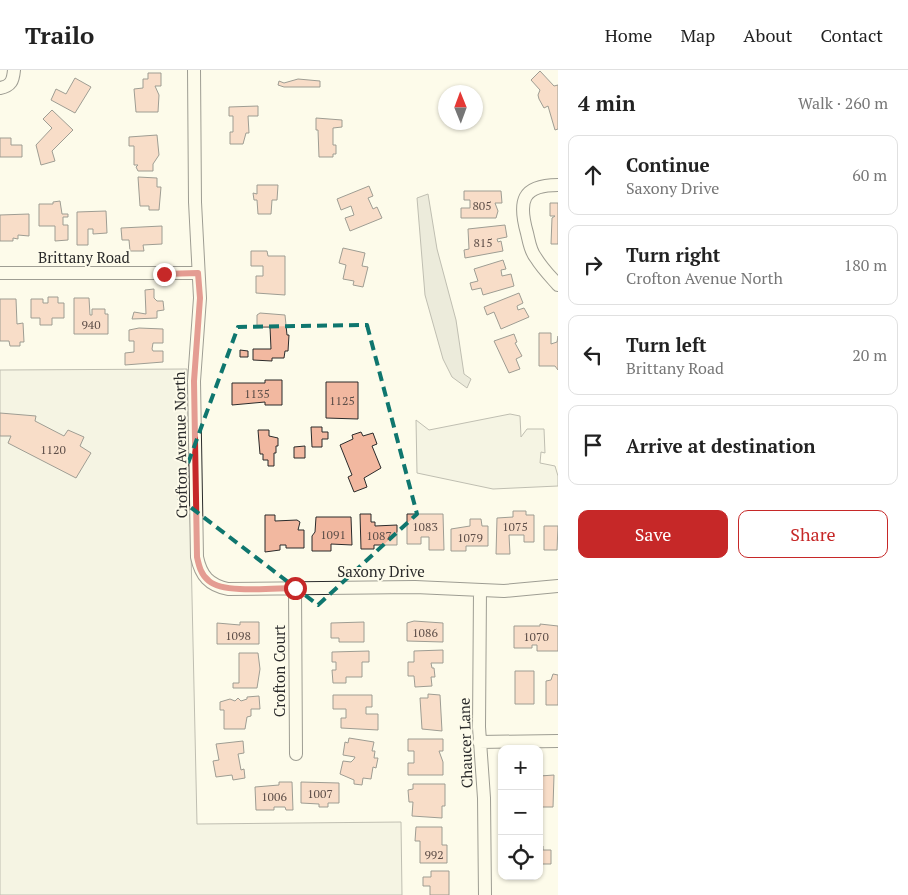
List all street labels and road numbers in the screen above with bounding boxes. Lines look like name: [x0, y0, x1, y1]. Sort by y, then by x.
street label: Brittany Road: [38, 247, 130, 267]
street label: Crofton Avenue North: [169, 371, 191, 519]
street label: Saxony Drive: [337, 561, 425, 581]
street label: Crofton Court: [269, 624, 289, 717]
street label: Chaucer Lane: [453, 697, 477, 789]

